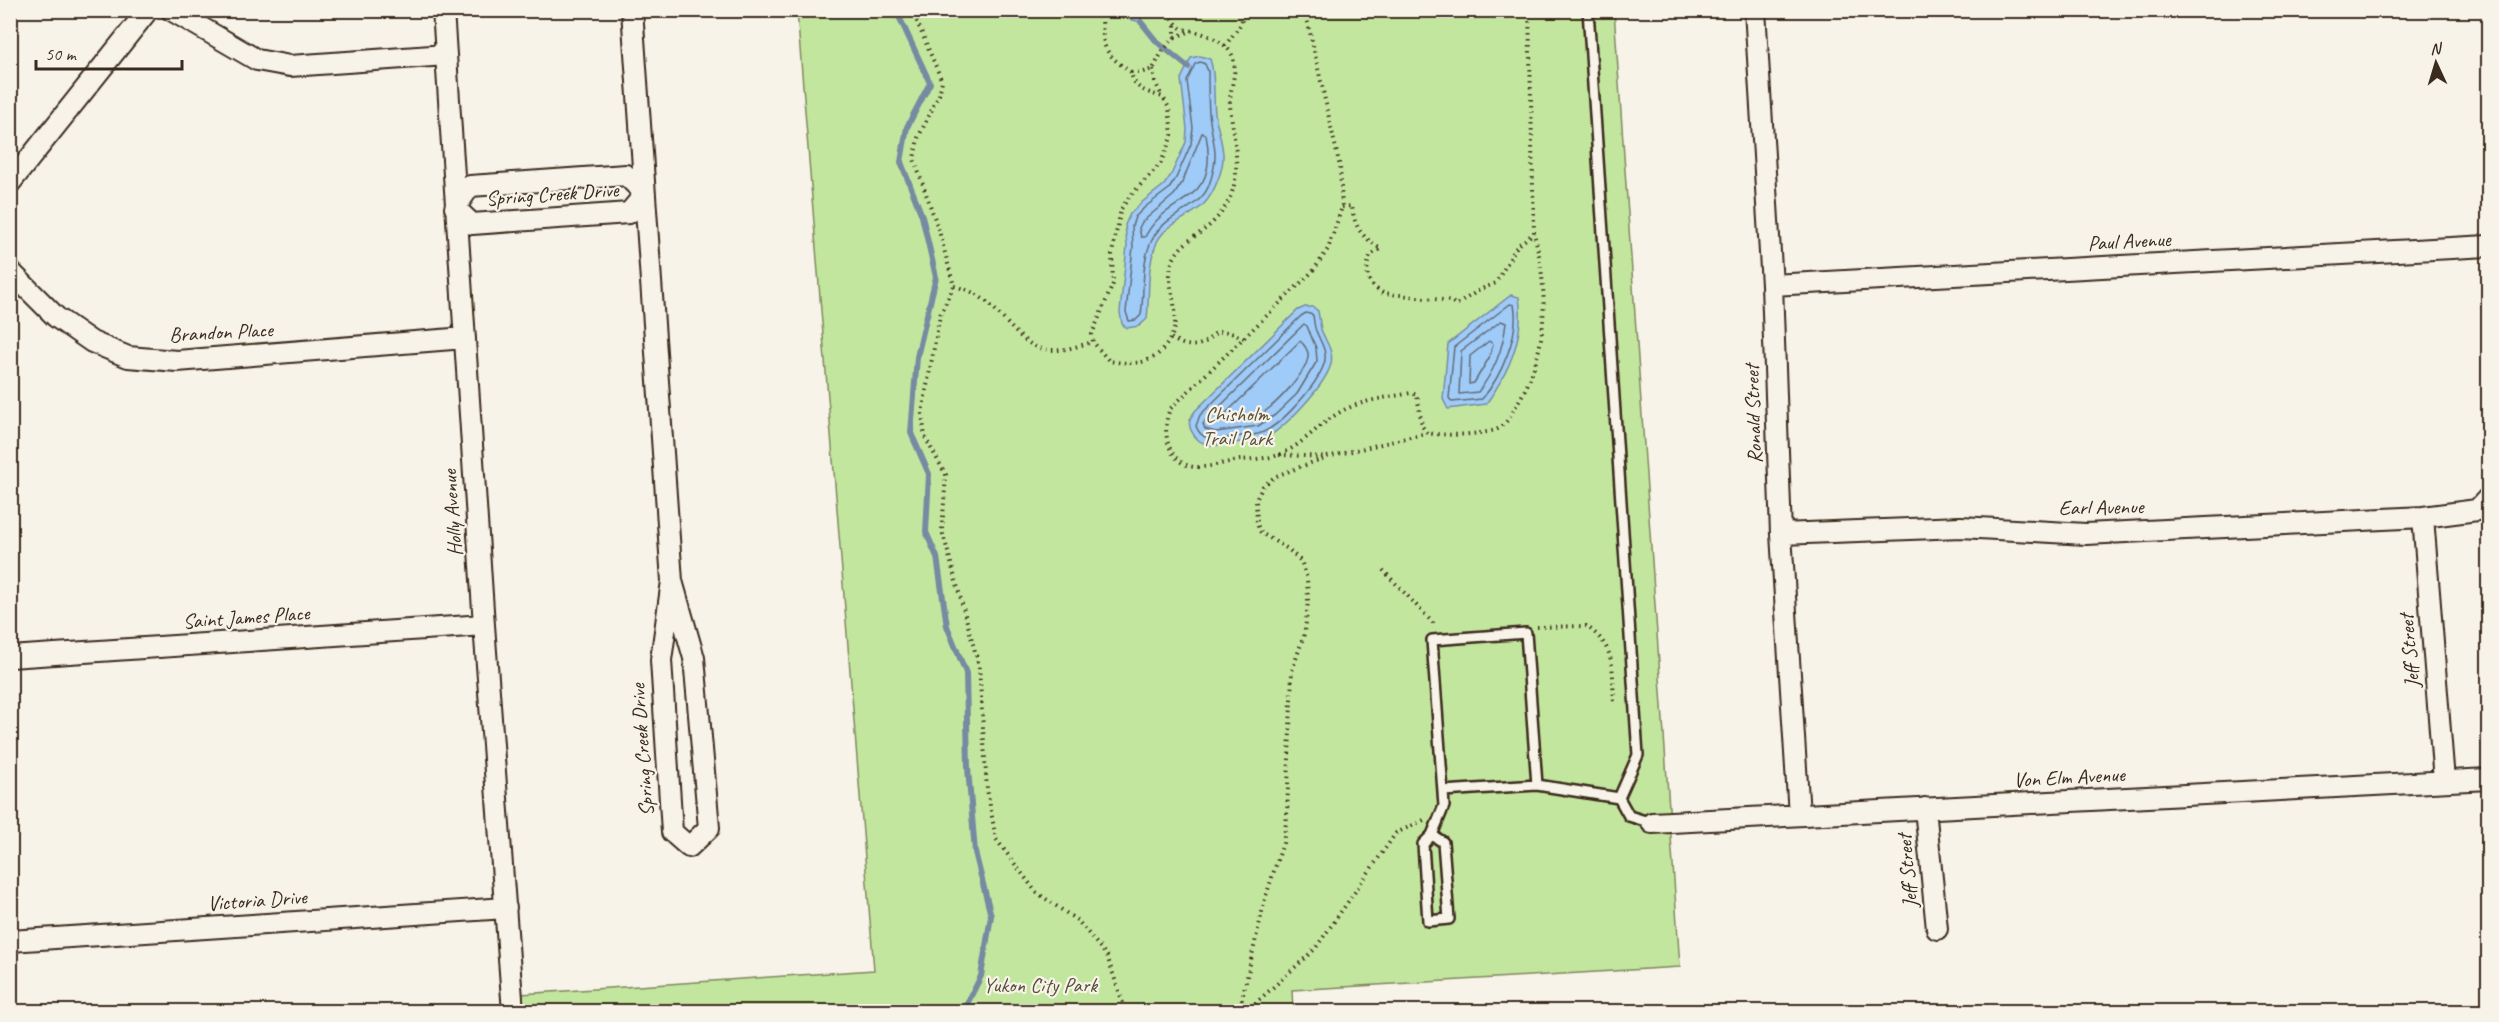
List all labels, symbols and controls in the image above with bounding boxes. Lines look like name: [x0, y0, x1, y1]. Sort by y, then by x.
scale bar: [36, 33, 182, 71]
north arrow: [2406, 33, 2466, 93]
text: N: [2429, 38, 2444, 59]
text: 50 m: [45, 43, 78, 65]
street label: Spring Creek Drive: [485, 176, 620, 212]
street label: Paul Avenue: [2087, 226, 2172, 256]
street label: Brandon Place: [169, 316, 276, 348]
street label: Ronald Street: [1738, 361, 1768, 464]
park label: Chisholm Trail Park: [1202, 401, 1274, 451]
street label: Holly Avenue: [436, 468, 468, 557]
street label: Earl Avenue: [2058, 493, 2146, 521]
street label: Saint James Place: [182, 600, 311, 634]
street label: Jeff Street: [2393, 610, 2425, 690]
street label: Spring Creek Drive: [624, 682, 660, 817]
street label: Von Elm Avenue: [2013, 761, 2127, 793]
street label: Jeff Street: [1891, 830, 1923, 910]
street label: Victoria Drive: [207, 883, 309, 916]
park label: Yukon City Park: [983, 972, 1098, 998]

